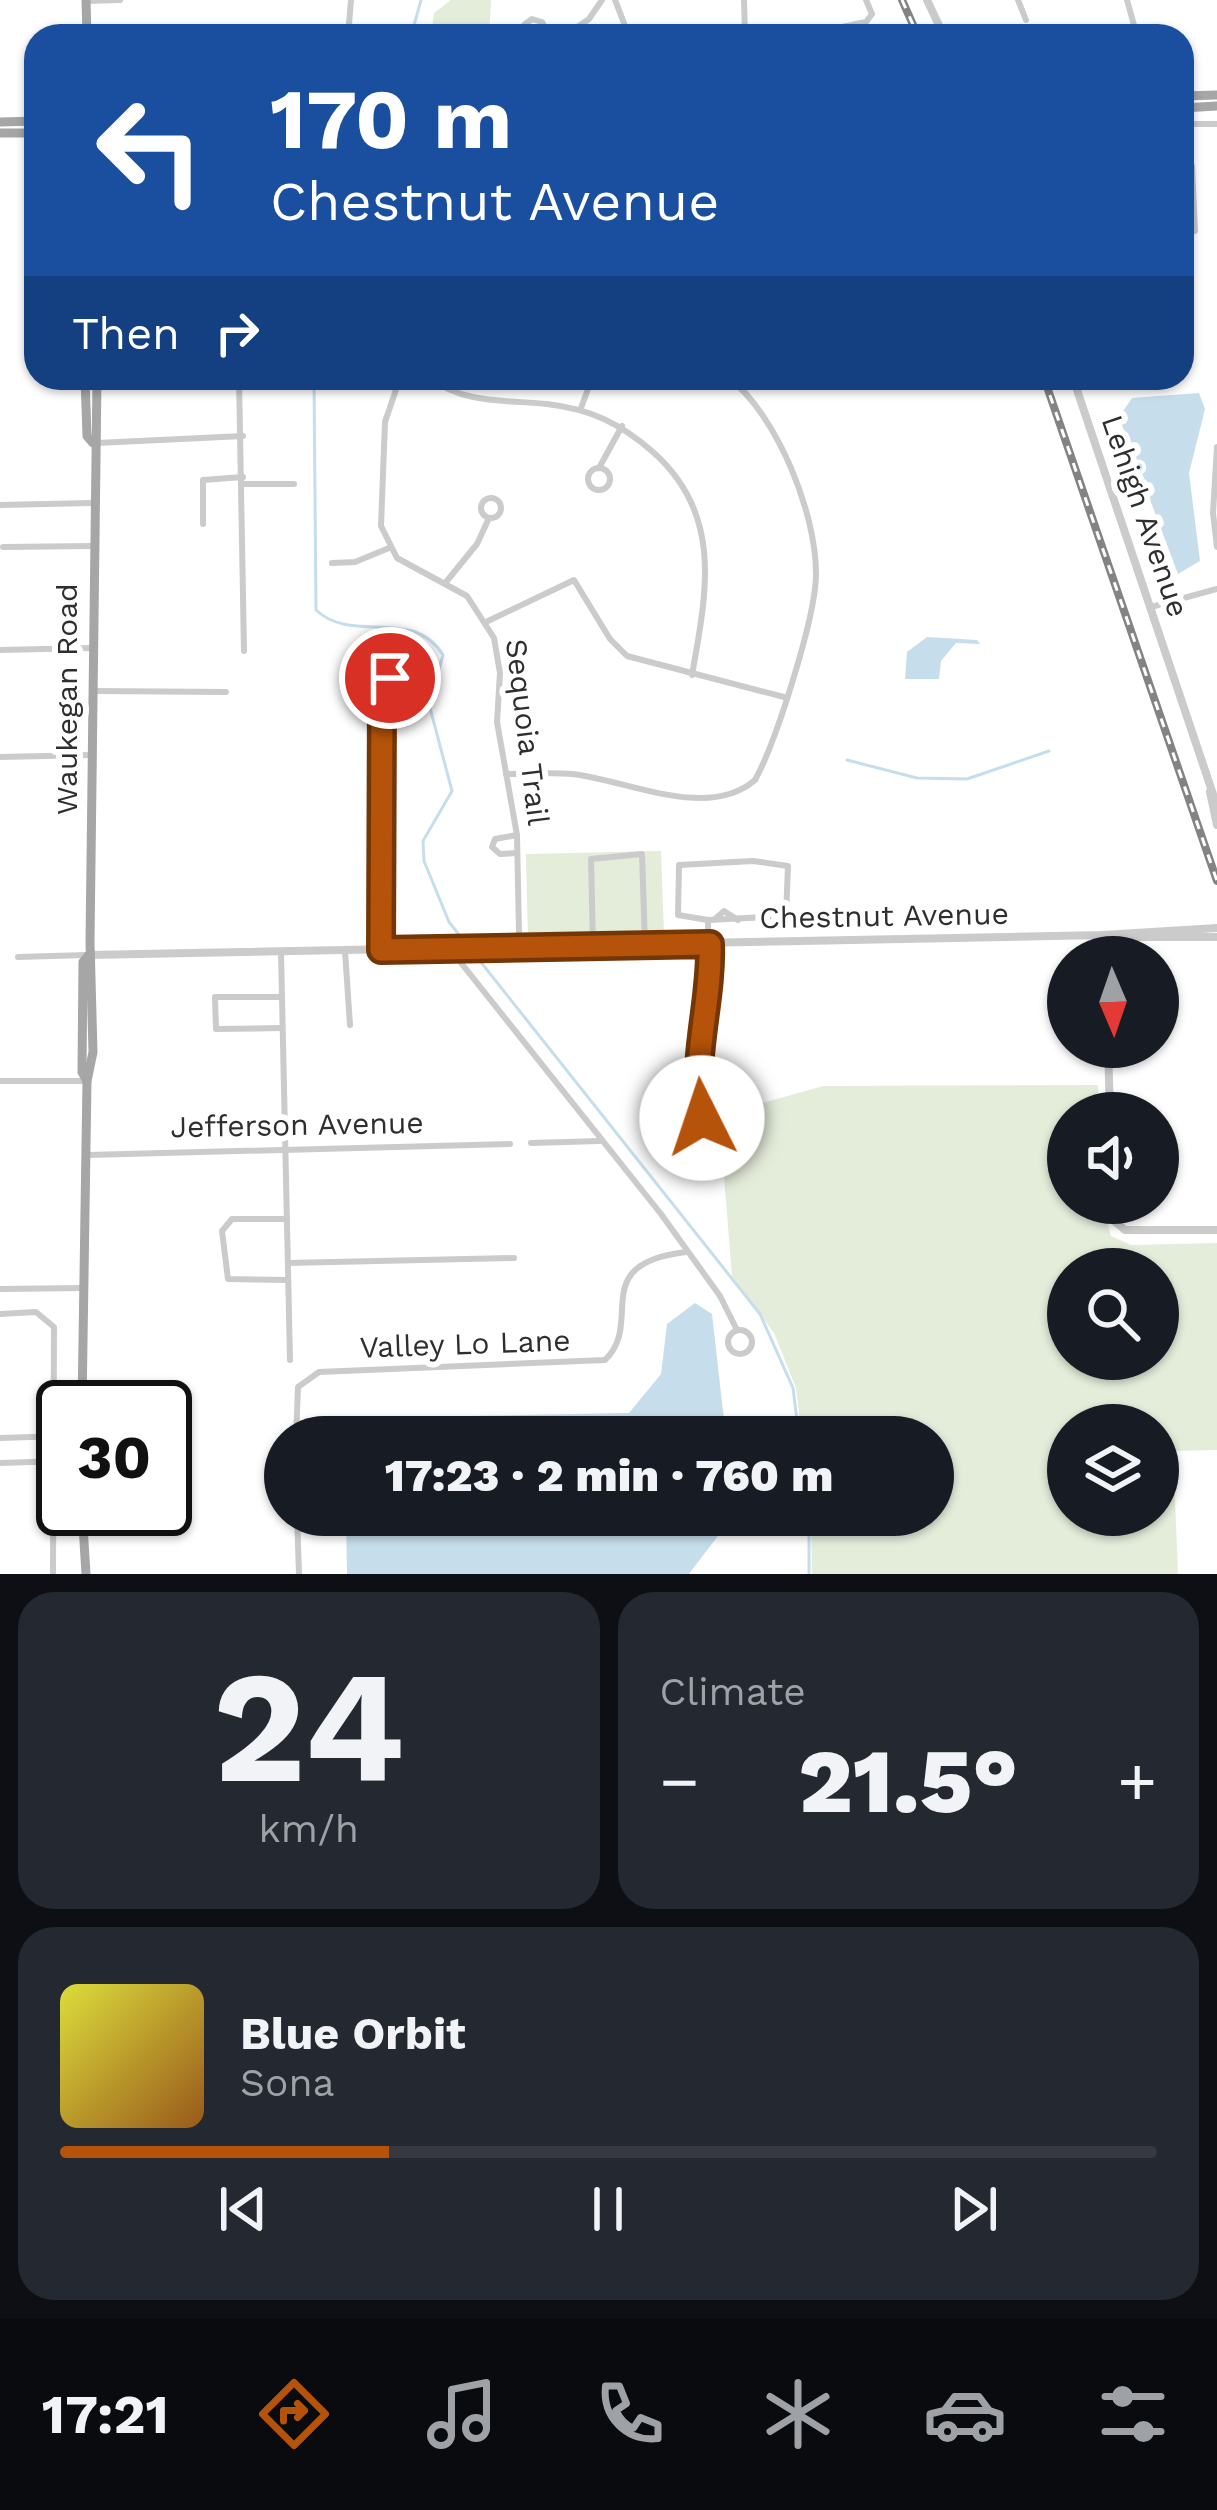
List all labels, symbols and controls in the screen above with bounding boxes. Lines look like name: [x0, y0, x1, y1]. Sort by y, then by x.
text: 170 m: [270, 70, 512, 168]
icon: left: [72, 72, 228, 228]
text: Chestnut Avenue: [270, 170, 719, 233]
icon: right: [204, 300, 270, 366]
text: Then: [72, 307, 180, 360]
street label: Lehigh Avenue: [1095, 410, 1196, 621]
street label: Waukegan Road: [49, 583, 84, 815]
pin: [339, 627, 441, 729]
street label: Sequoia Trail: [499, 637, 556, 827]
icon: arrive: [357, 645, 423, 711]
street label: Chestnut Avenue: [759, 896, 1009, 935]
north arrow: [1047, 936, 1179, 1068]
map controls: [1047, 936, 1179, 1536]
position arrow: [639, 1055, 765, 1181]
button: sound: [1047, 1092, 1179, 1224]
street label: Jefferson Avenue: [170, 1105, 424, 1144]
button: search: [1047, 1248, 1179, 1380]
street label: Valley Lo Lane: [359, 1322, 571, 1365]
speed limit sign: 30: [36, 1380, 192, 1536]
button: layers: [1047, 1404, 1179, 1536]
text: 17:23 · 2 min · 760 m: [385, 1449, 833, 1502]
text: 24: [213, 1636, 405, 1819]
text: Climate: [660, 1669, 806, 1714]
text: 21.5°: [799, 1728, 1018, 1834]
text: −: [660, 1743, 699, 1820]
text: +: [1117, 1743, 1157, 1820]
text: km/h: [259, 1806, 359, 1851]
text: Blue Orbit: [240, 2007, 466, 2060]
text: Sona: [240, 2060, 335, 2105]
icon: previous: [210, 2176, 276, 2242]
icon: pause: [575, 2176, 641, 2242]
icon: next: [941, 2176, 1007, 2242]
icon: directions: [252, 2372, 336, 2456]
icon: music: [420, 2372, 504, 2456]
icon: phone: [588, 2372, 672, 2456]
icon: climate: [756, 2372, 840, 2456]
icon: car: [923, 2372, 1007, 2456]
icon: filters: [1091, 2372, 1175, 2456]
text: 17:21: [42, 2383, 169, 2446]

